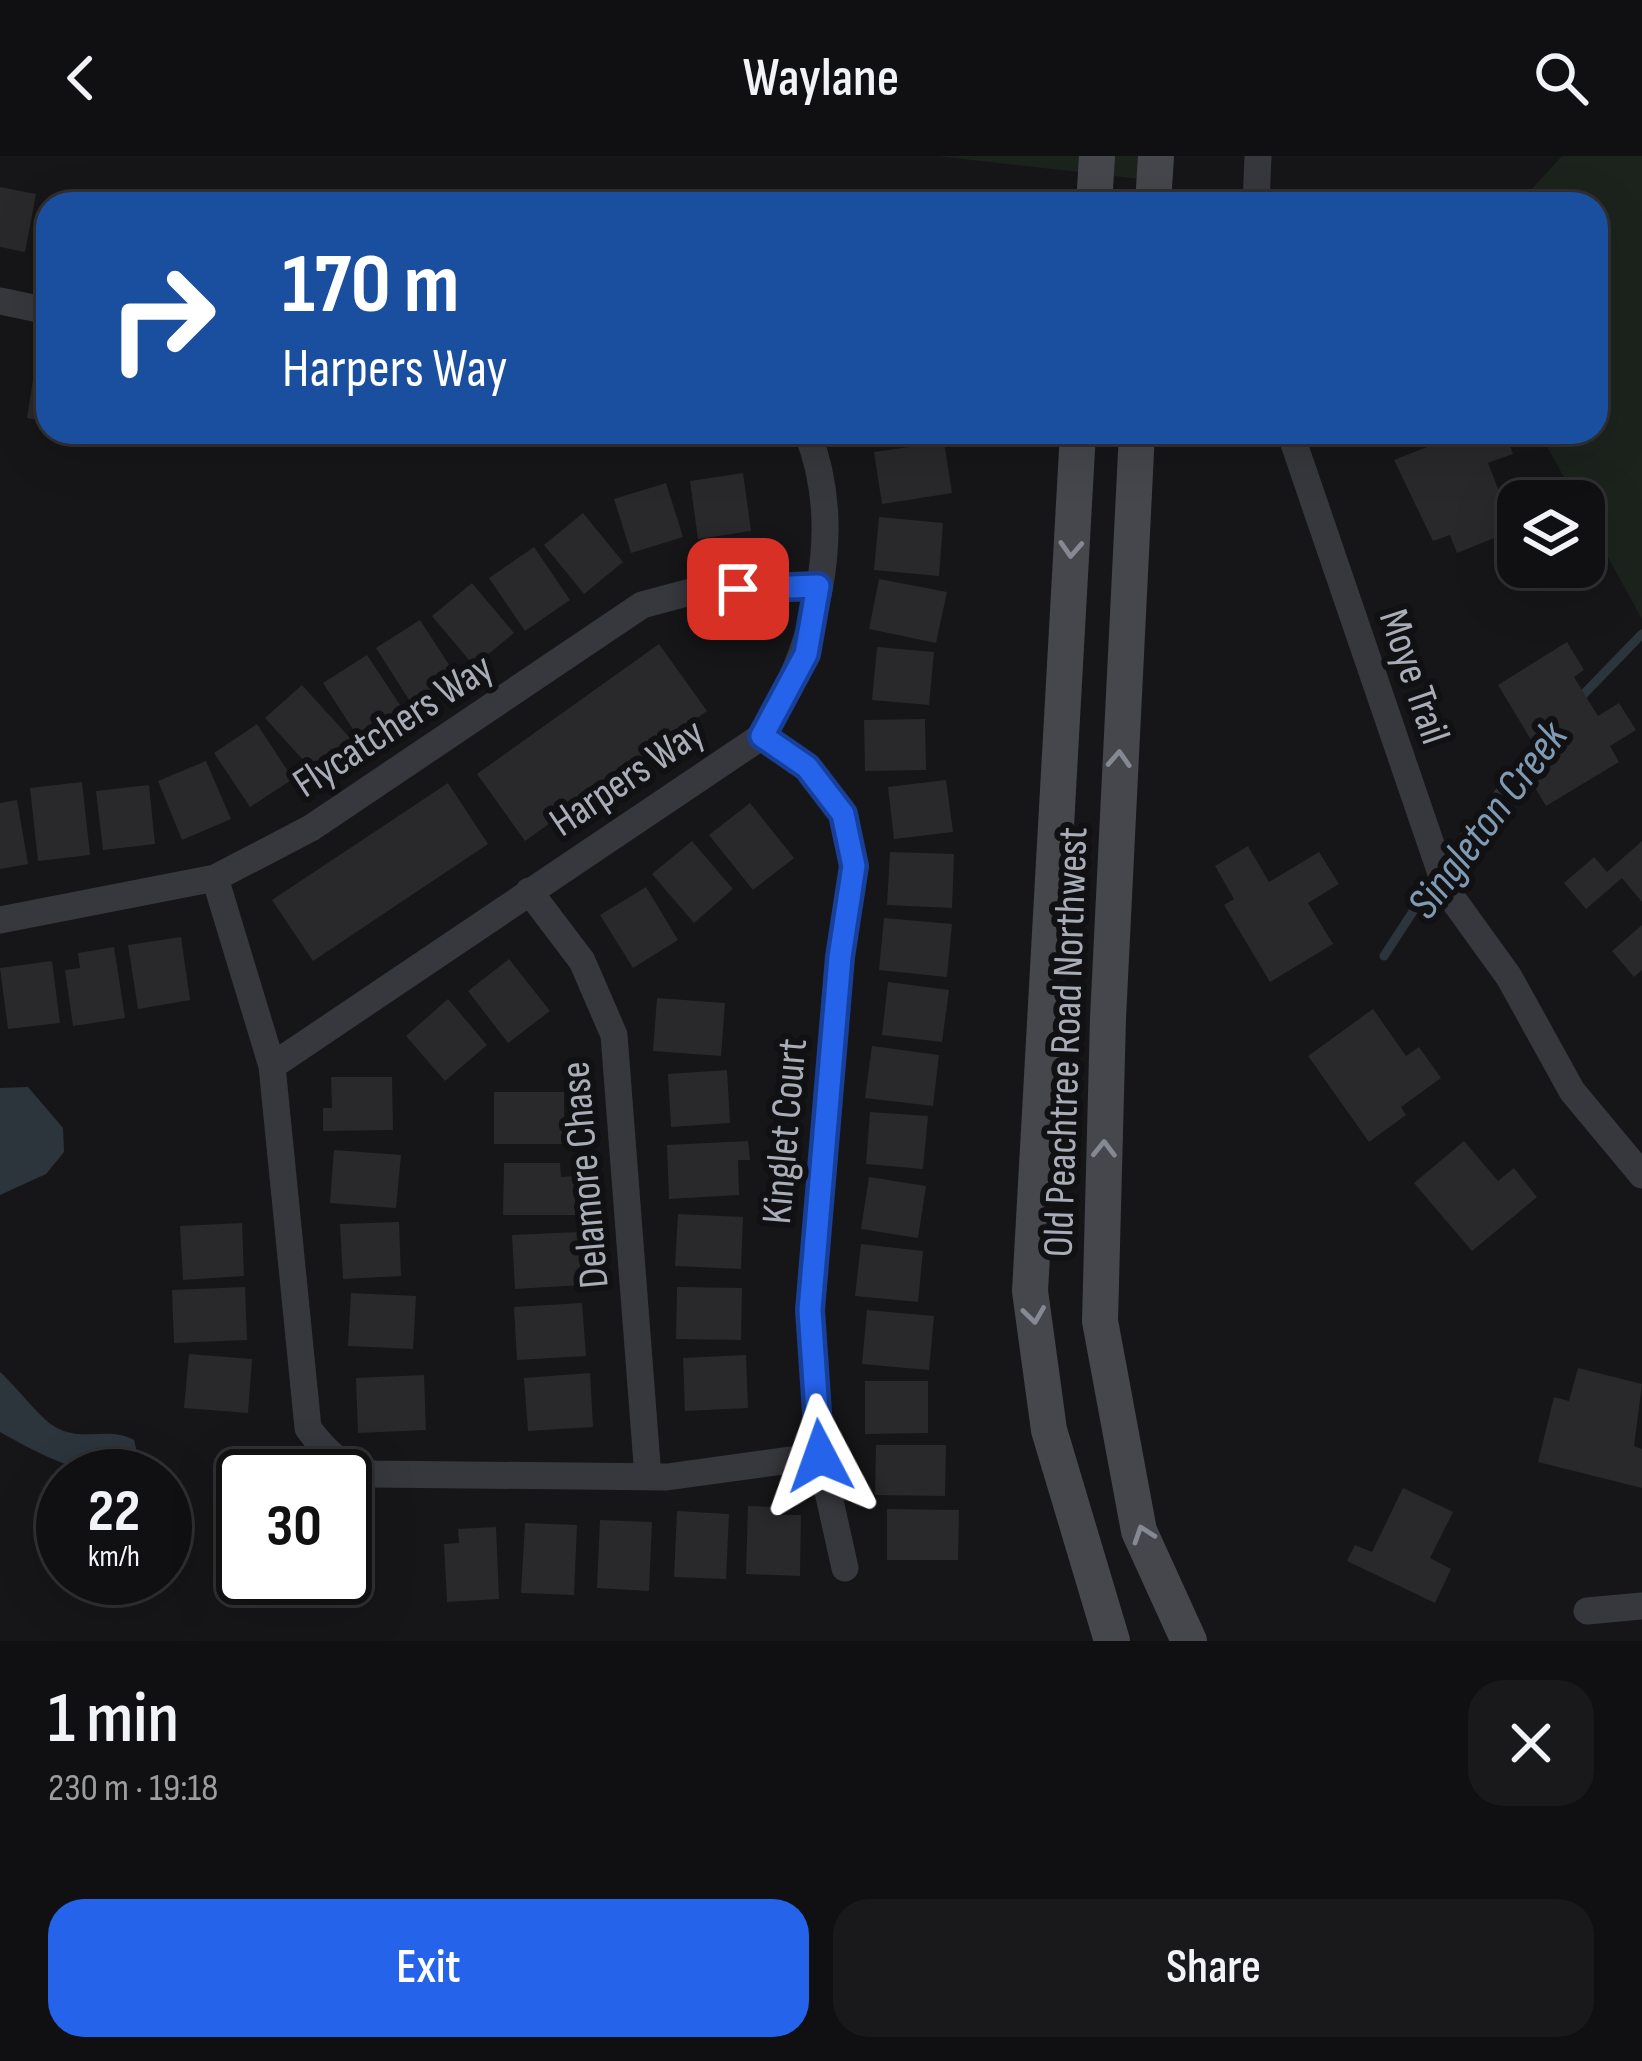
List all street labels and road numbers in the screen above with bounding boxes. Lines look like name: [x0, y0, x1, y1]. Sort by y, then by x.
street label: Moye Trail: [1367, 603, 1460, 751]
street label: Flycatchers Way: [284, 643, 503, 809]
street label: Harpers Way: [540, 708, 714, 848]
street label: Old Peachtree Road Northwest: [1034, 826, 1099, 1258]
street label: Kinglet Court: [752, 1036, 819, 1226]
street label: Delamore Chase: [550, 1059, 621, 1290]

